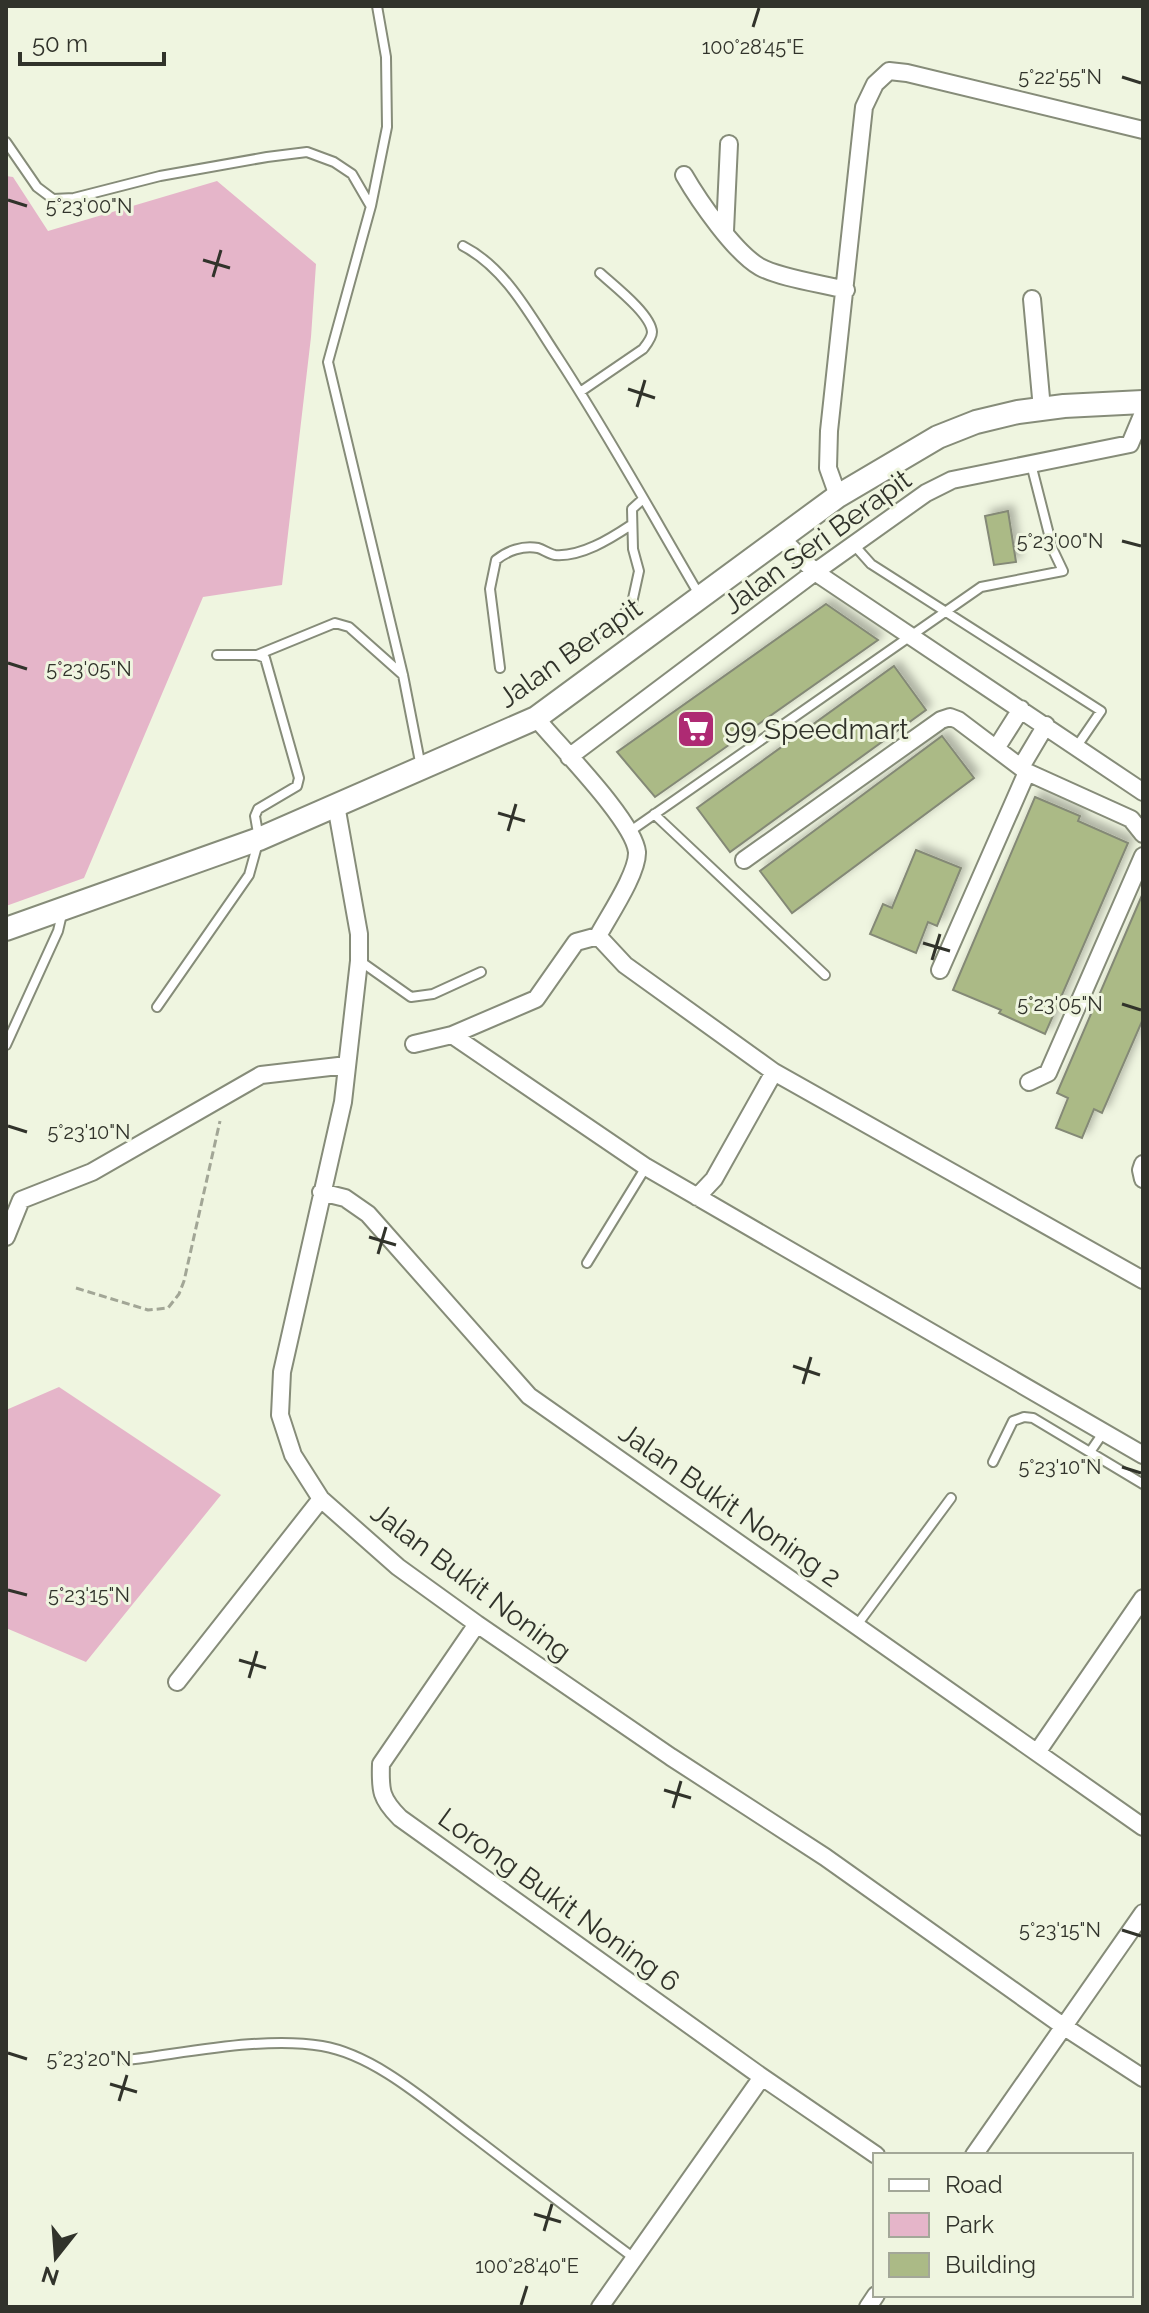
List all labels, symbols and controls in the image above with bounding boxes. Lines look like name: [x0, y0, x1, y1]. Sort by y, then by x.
scale bar: [20, 16, 164, 66]
text: 50 m: [32, 29, 88, 58]
text: 100°28'45"E: [702, 35, 804, 59]
text: 5°22'55"N: [1018, 65, 1102, 89]
text: 5°23'00"N: [46, 194, 132, 218]
street label: Jalan Seri Berapit: [717, 462, 918, 621]
text: 5°23'00"N: [1017, 529, 1103, 553]
street label: Jalan Berapit: [492, 591, 649, 715]
text: 5°23'05"N: [46, 657, 132, 681]
supermarket icon: 99 Speedmart: [675, 708, 717, 750]
place label: 99 Speedmart: [724, 713, 909, 746]
text: 5°23'05"N: [1017, 992, 1103, 1016]
text: 5°23'10"N: [47, 1120, 131, 1144]
street label: Jalan Bukit Noning 2: [613, 1416, 847, 1594]
text: 5°23'10"N: [1018, 1455, 1102, 1479]
street label: Jalan Bukit Noning: [365, 1496, 577, 1668]
text: 5°23'15"N: [48, 1583, 130, 1607]
street label: Lorong Bukit Noning 6: [432, 1801, 686, 1999]
text: 5°23'15"N: [1019, 1918, 1101, 1942]
text: 5°23'20"N: [47, 2047, 131, 2071]
legend: [873, 2153, 1133, 2297]
text: Road: [945, 2170, 1003, 2199]
text: Park: [945, 2210, 994, 2239]
north arrow: [16, 2217, 96, 2297]
text: Building: [945, 2250, 1036, 2279]
text: 100°28'40"E: [475, 2254, 579, 2278]
text: N: [38, 2261, 62, 2291]

